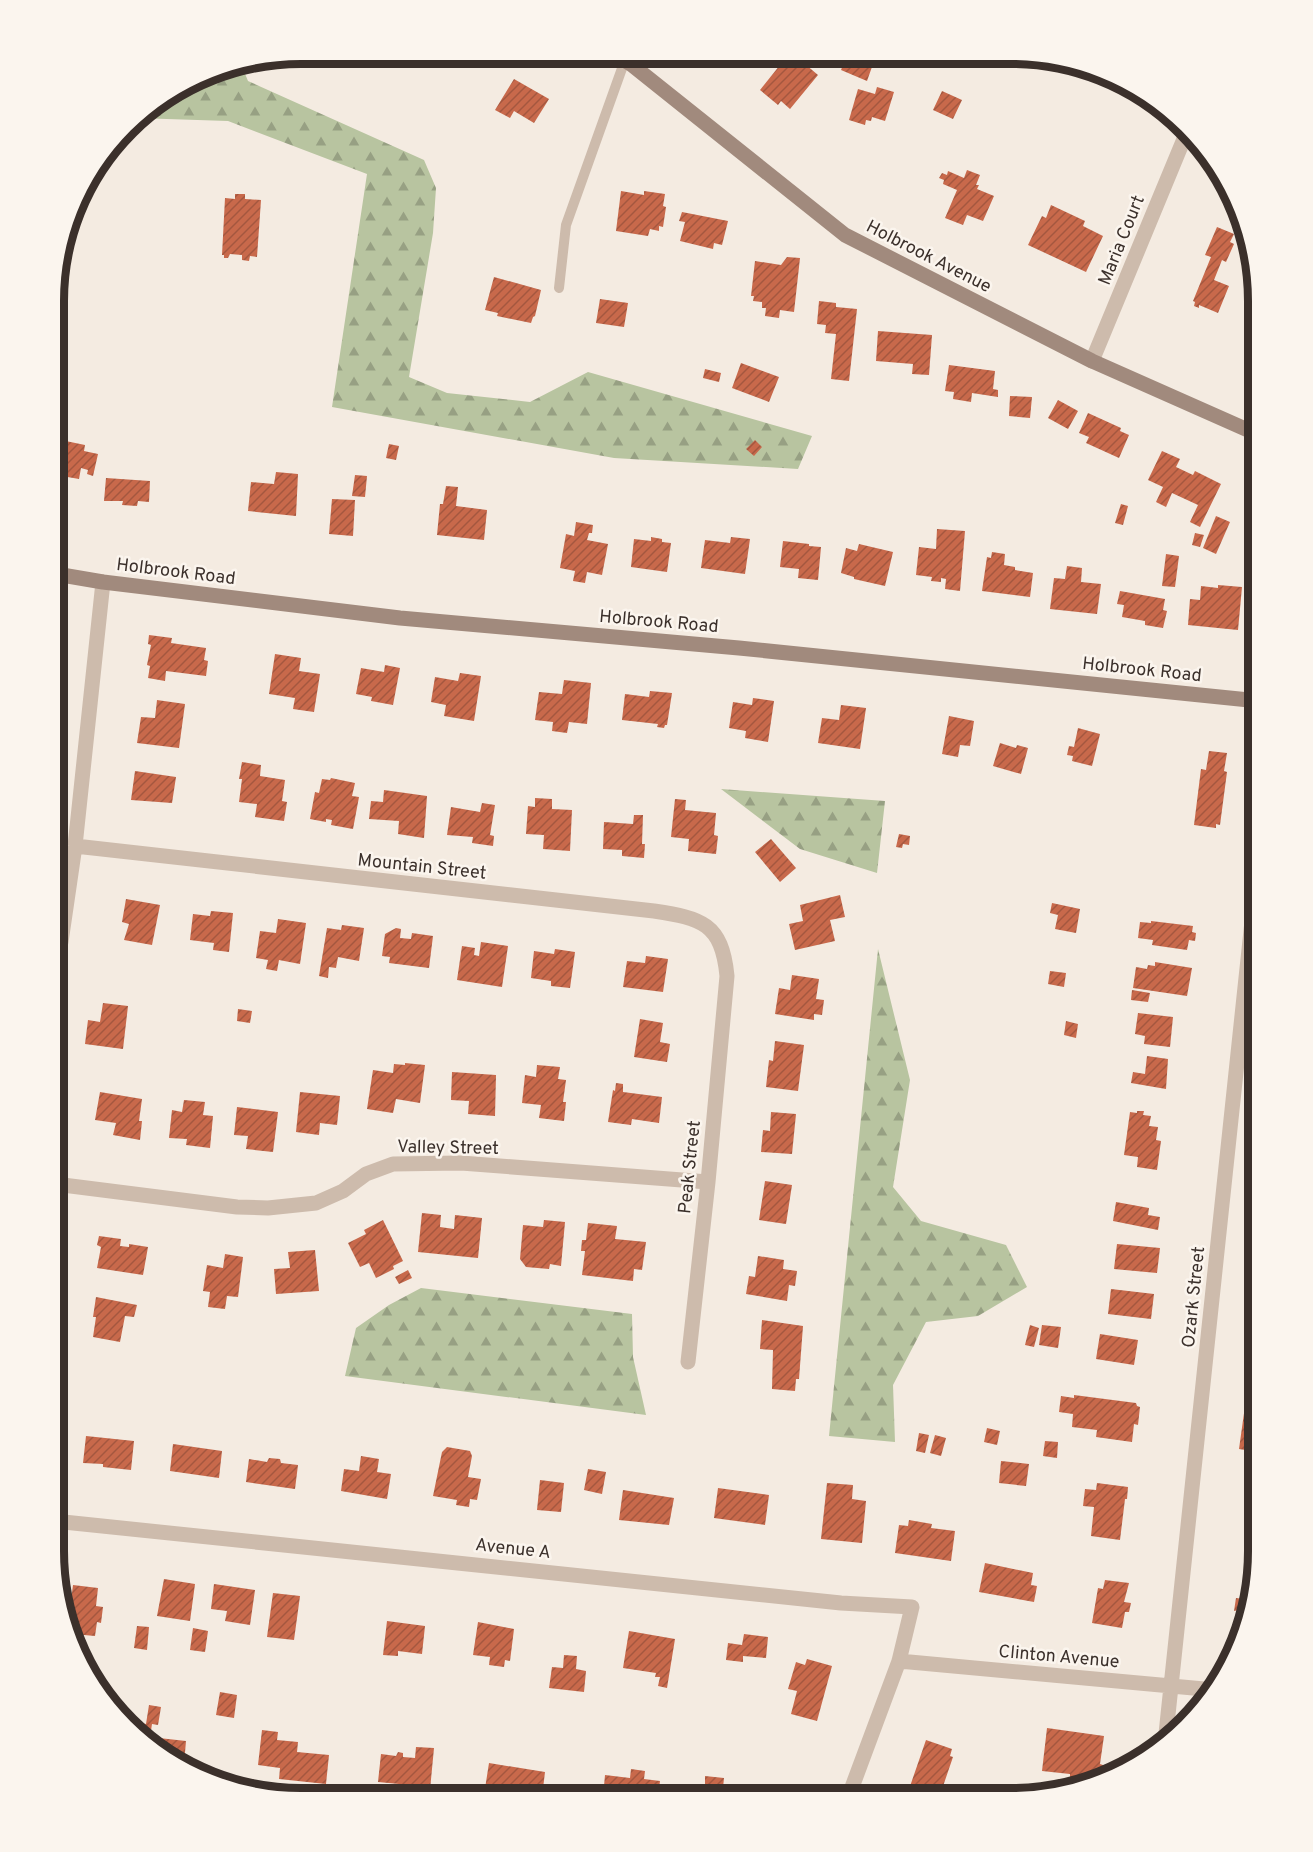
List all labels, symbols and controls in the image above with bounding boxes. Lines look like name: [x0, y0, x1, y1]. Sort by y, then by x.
street label: Maria Court: [1094, 192, 1151, 289]
street label: Holbrook Avenue: [862, 216, 995, 299]
street label: Holbrook Road: [115, 554, 237, 591]
street label: Holbrook Road: [598, 606, 720, 639]
street label: Holbrook Road: [1081, 653, 1203, 688]
street label: Mountain Street: [356, 849, 487, 886]
street label: Peak Street: [674, 1119, 707, 1215]
street label: Valley Street: [397, 1136, 499, 1161]
street label: Ozark Street: [1178, 1245, 1211, 1349]
street label: Avenue A: [474, 1534, 552, 1565]
street label: Clinton Avenue: [997, 1641, 1120, 1674]

